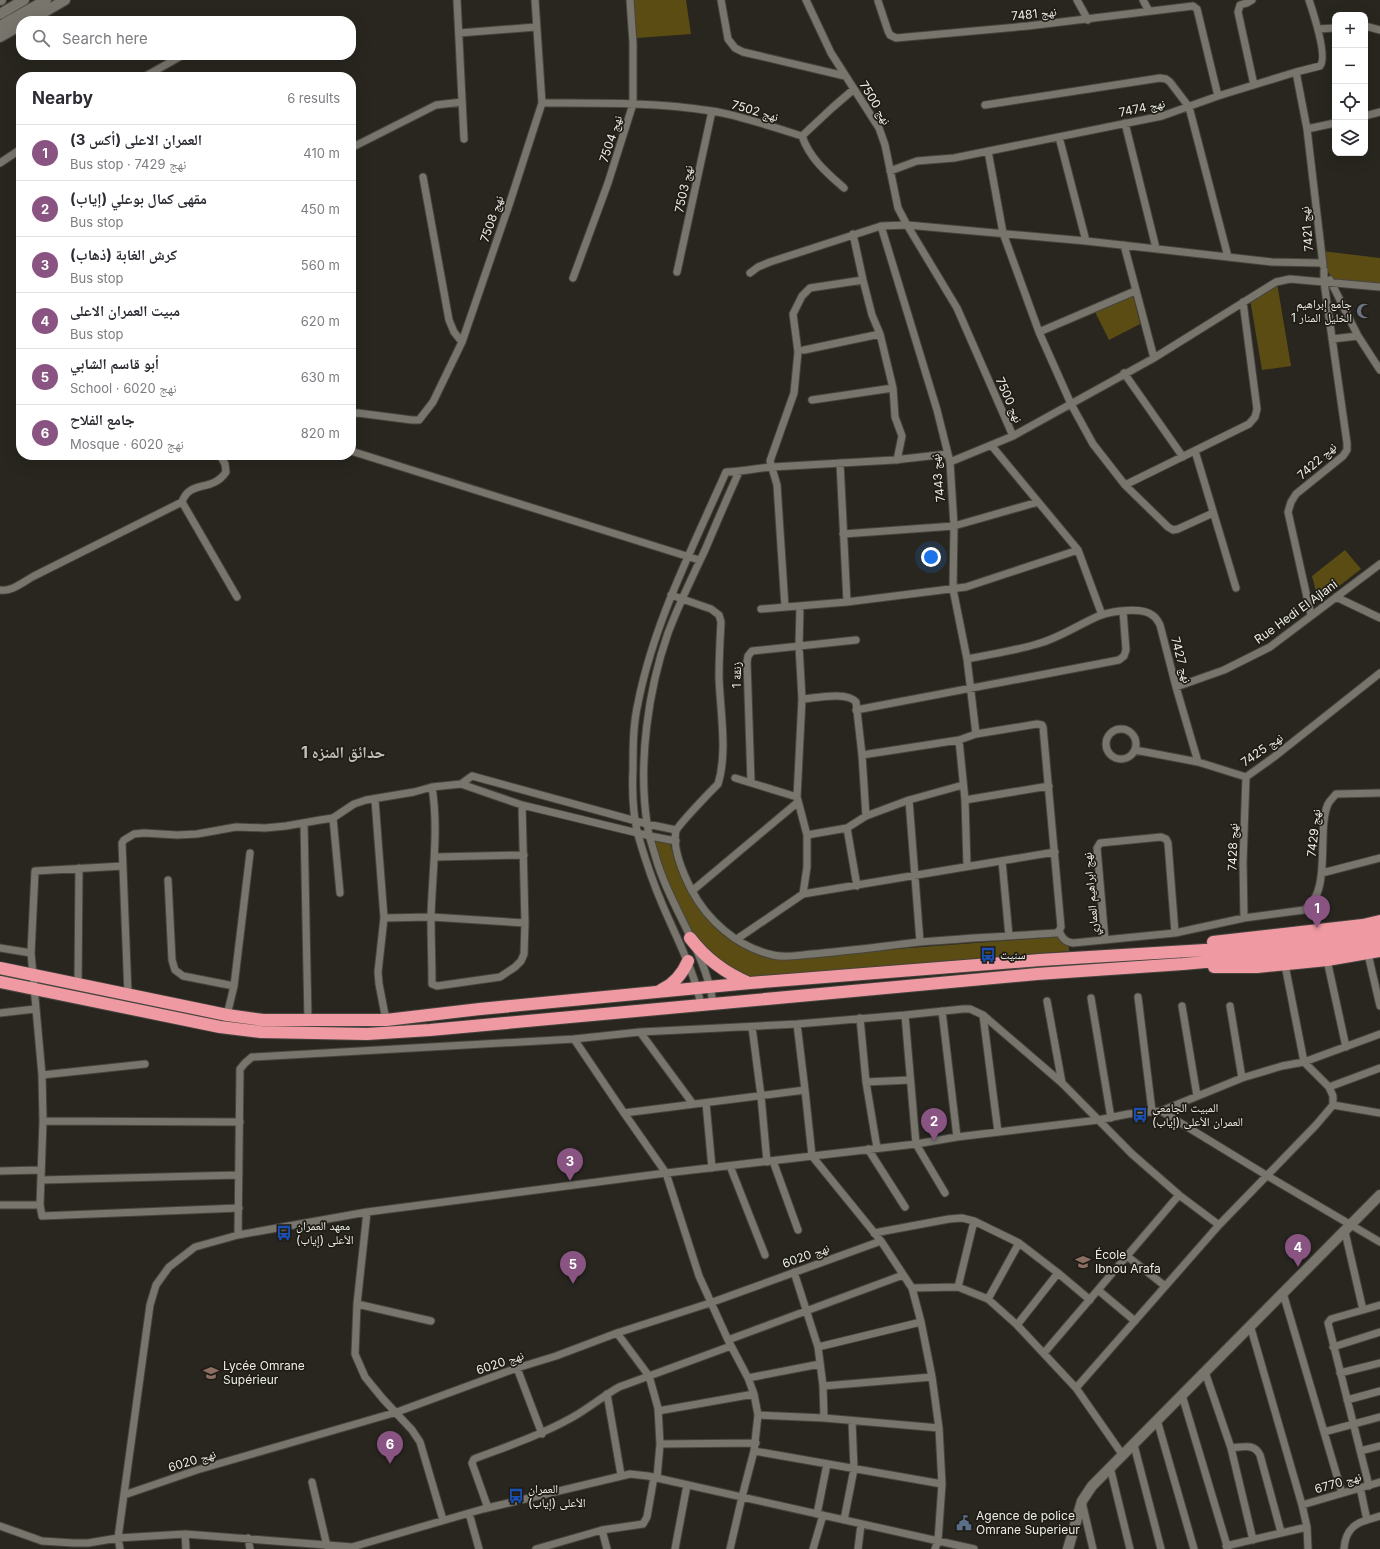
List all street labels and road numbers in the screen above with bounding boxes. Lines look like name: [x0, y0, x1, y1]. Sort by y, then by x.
street label: نهج 7481: [1011, 4, 1057, 23]
street label: نهج 7500: [857, 78, 894, 127]
street label: نهج 7474: [1117, 95, 1166, 120]
street label: نهج 7502: [730, 97, 780, 124]
street label: نهج 7504: [596, 113, 625, 164]
street label: نهج 7503: [671, 164, 696, 214]
street label: نهج 7508: [477, 194, 506, 244]
street label: نهج 7421: [1297, 206, 1316, 252]
street label: نهج 7500: [993, 375, 1026, 425]
street label: نهج 7422: [1294, 439, 1339, 482]
street label: نهج 7443: [927, 453, 948, 503]
street label: Rue Hedi El Ajlani: [1251, 576, 1340, 647]
street label: نهج 7427: [1168, 635, 1195, 685]
street label: زنقة 1: [729, 662, 744, 688]
street label: نهج 7425: [1238, 730, 1286, 769]
street label: نهج 7429: [1304, 808, 1323, 858]
street label: نهج 7428: [1225, 823, 1240, 871]
street label: نهج ابراهيم العماري: [1079, 851, 1105, 936]
street label: نهج 6020: [780, 1240, 831, 1271]
street label: نهج 6020: [474, 1347, 526, 1378]
street label: نهج 6020: [166, 1446, 218, 1475]
street label: نهج 6770: [1313, 1469, 1363, 1496]

